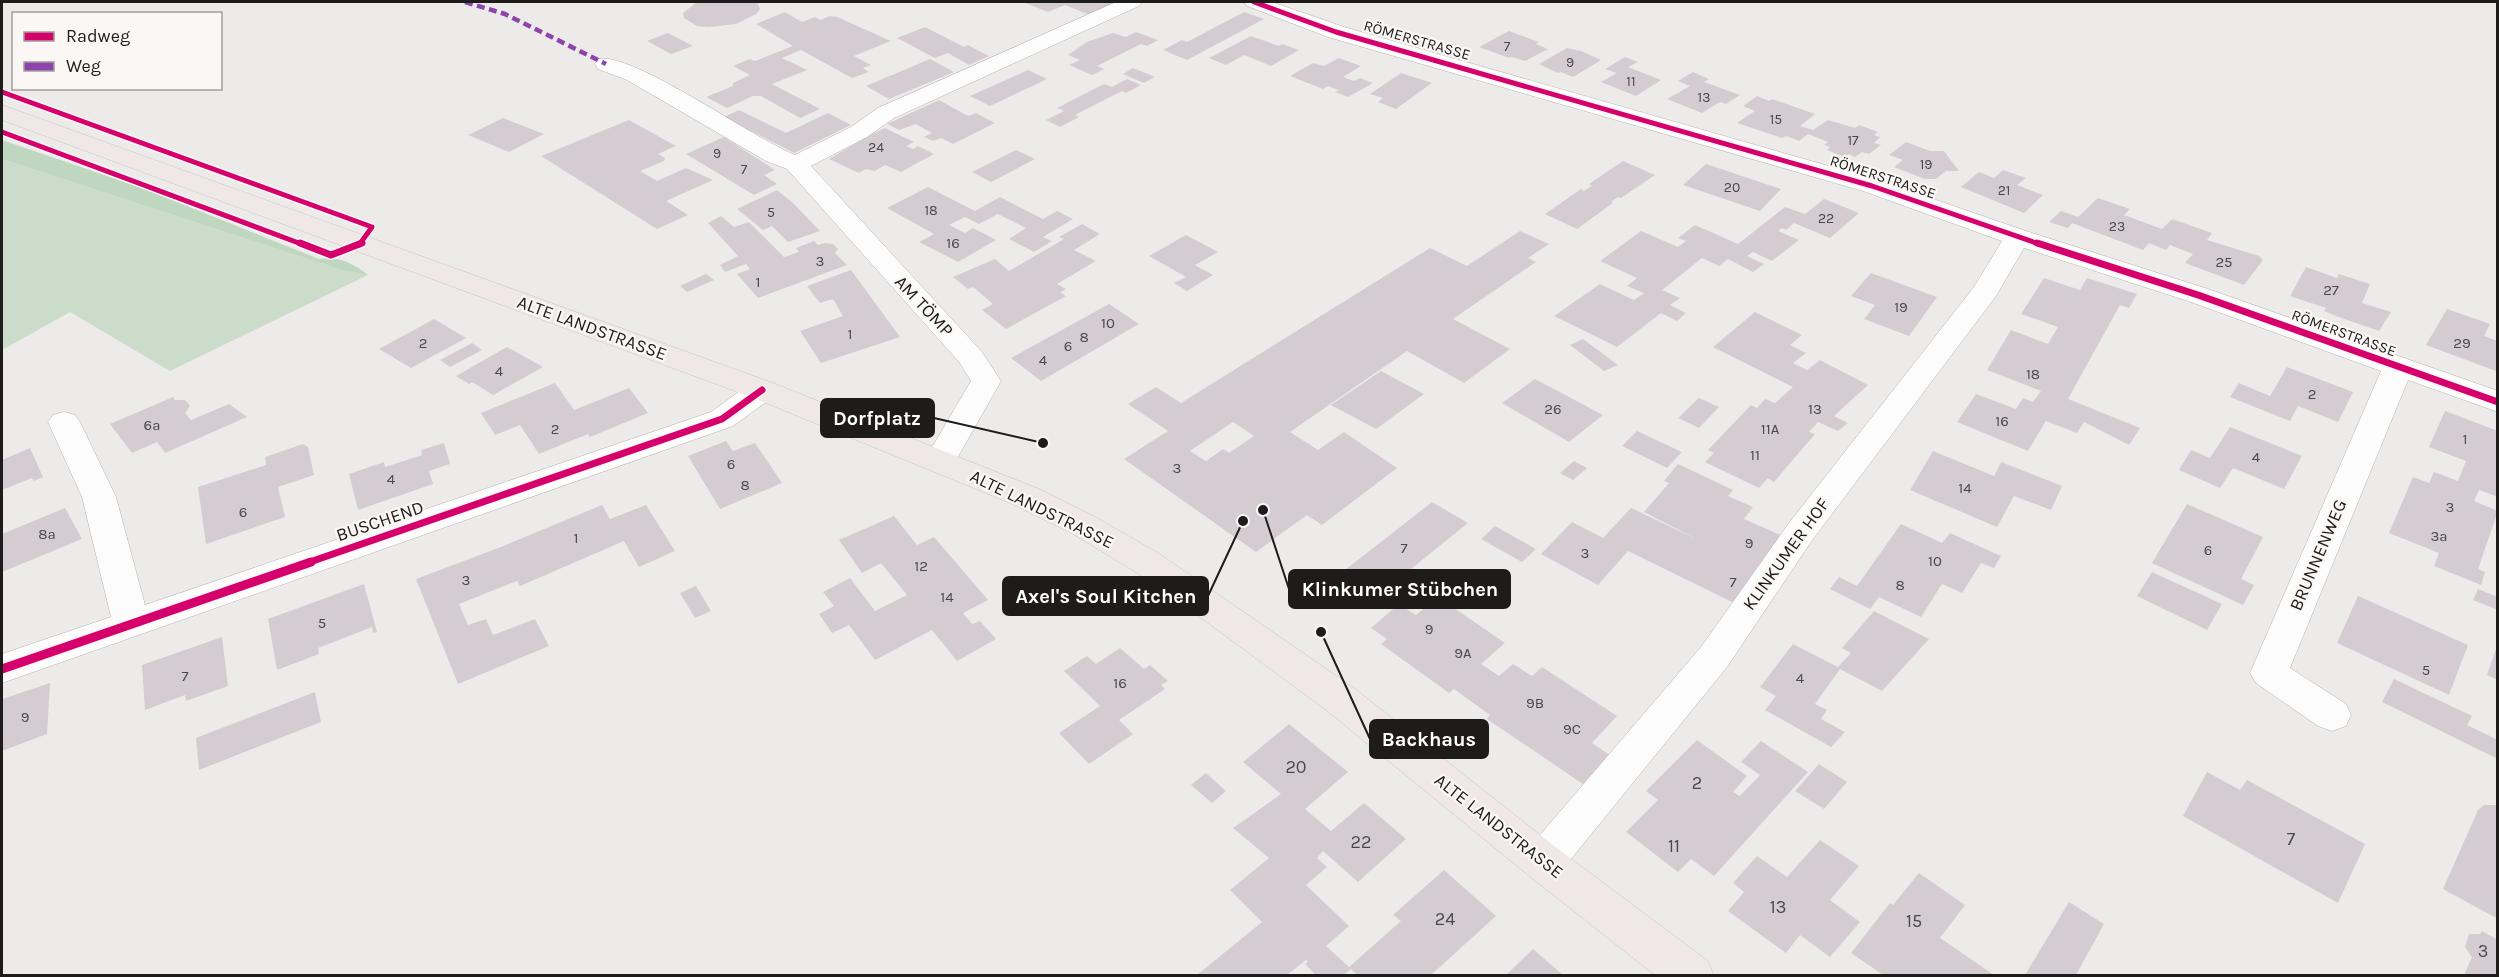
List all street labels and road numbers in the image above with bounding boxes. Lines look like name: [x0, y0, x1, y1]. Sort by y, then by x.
street label: RÖMERSTRASSE: [1362, 16, 1472, 64]
street label: RÖMERSTRASSE: [1828, 151, 1938, 203]
street label: AM TÖMP: [890, 271, 958, 341]
street label: ALTE LANDSTRASSE: [514, 291, 670, 365]
street label: RÖMERSTRASSE: [2289, 306, 2399, 360]
street label: ALTE LANDSTRASSE: [966, 465, 1118, 553]
street label: KLINKUMER HOF: [1738, 494, 1834, 614]
street label: BUSCHEND: [333, 496, 427, 546]
street label: BRUNNENWEG: [2285, 496, 2351, 614]
street label: ALTE LANDSTRASSE: [1430, 769, 1568, 883]

